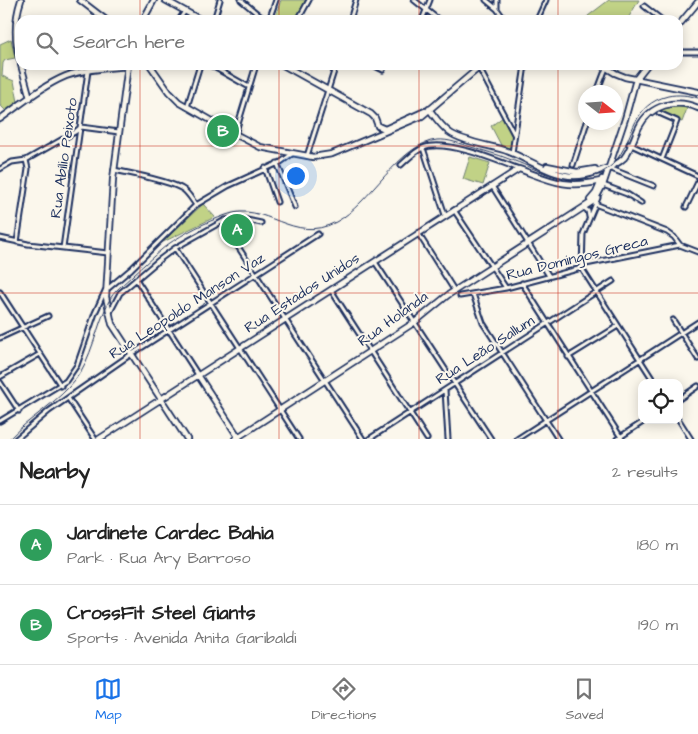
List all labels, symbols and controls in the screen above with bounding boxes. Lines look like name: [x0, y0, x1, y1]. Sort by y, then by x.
search box: [15, 15, 683, 70]
icon: search: [33, 29, 61, 57]
text: Search here: [73, 29, 185, 56]
north arrow: [578, 85, 623, 130]
street label: Rua Abílio Peixoto: [45, 96, 83, 220]
pin: B: [207, 112, 239, 150]
your location: [283, 163, 309, 189]
pin: A: [221, 211, 253, 249]
street label: Rua Domingos Greca: [504, 230, 651, 287]
street label: Rua Leopoldo Manson Vaz: [105, 247, 269, 364]
street label: Rua Estados Unidos: [240, 248, 364, 338]
street label: Rua Holanda: [354, 286, 433, 352]
street label: Rua Leão Sallum: [432, 310, 539, 390]
map controls: [638, 379, 683, 424]
button: locate: [638, 379, 683, 424]
text: Nearby: [20, 457, 90, 486]
text: 2 results: [612, 461, 678, 483]
text: Jardinete Cardec Bahia: [67, 520, 274, 547]
text: A: [31, 534, 41, 556]
text: 180 m: [637, 534, 678, 556]
text: Park · Rua Ary Barroso: [67, 547, 251, 569]
text: CrossFit Steel Giants: [67, 600, 255, 627]
text: B: [30, 614, 42, 636]
text: 190 m: [638, 614, 678, 636]
text: Sports · Avenida Anita Garibaldi: [67, 627, 296, 649]
tab: Map: [94, 675, 122, 725]
tab: Directions: [311, 675, 376, 725]
tab: Saved: [565, 675, 604, 725]

